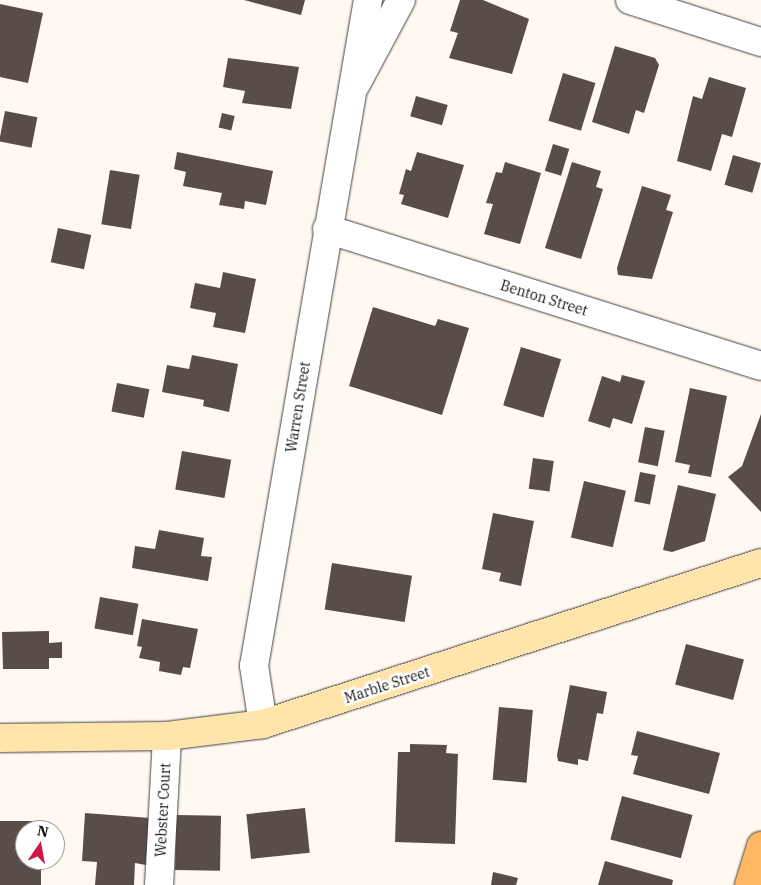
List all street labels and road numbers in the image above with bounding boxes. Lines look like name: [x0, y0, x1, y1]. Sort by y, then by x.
street label: Benton Street: [498, 277, 590, 319]
street label: Warren Street: [283, 360, 313, 454]
street label: Marble Street: [342, 663, 432, 707]
street label: Webster Court: [152, 763, 174, 857]

